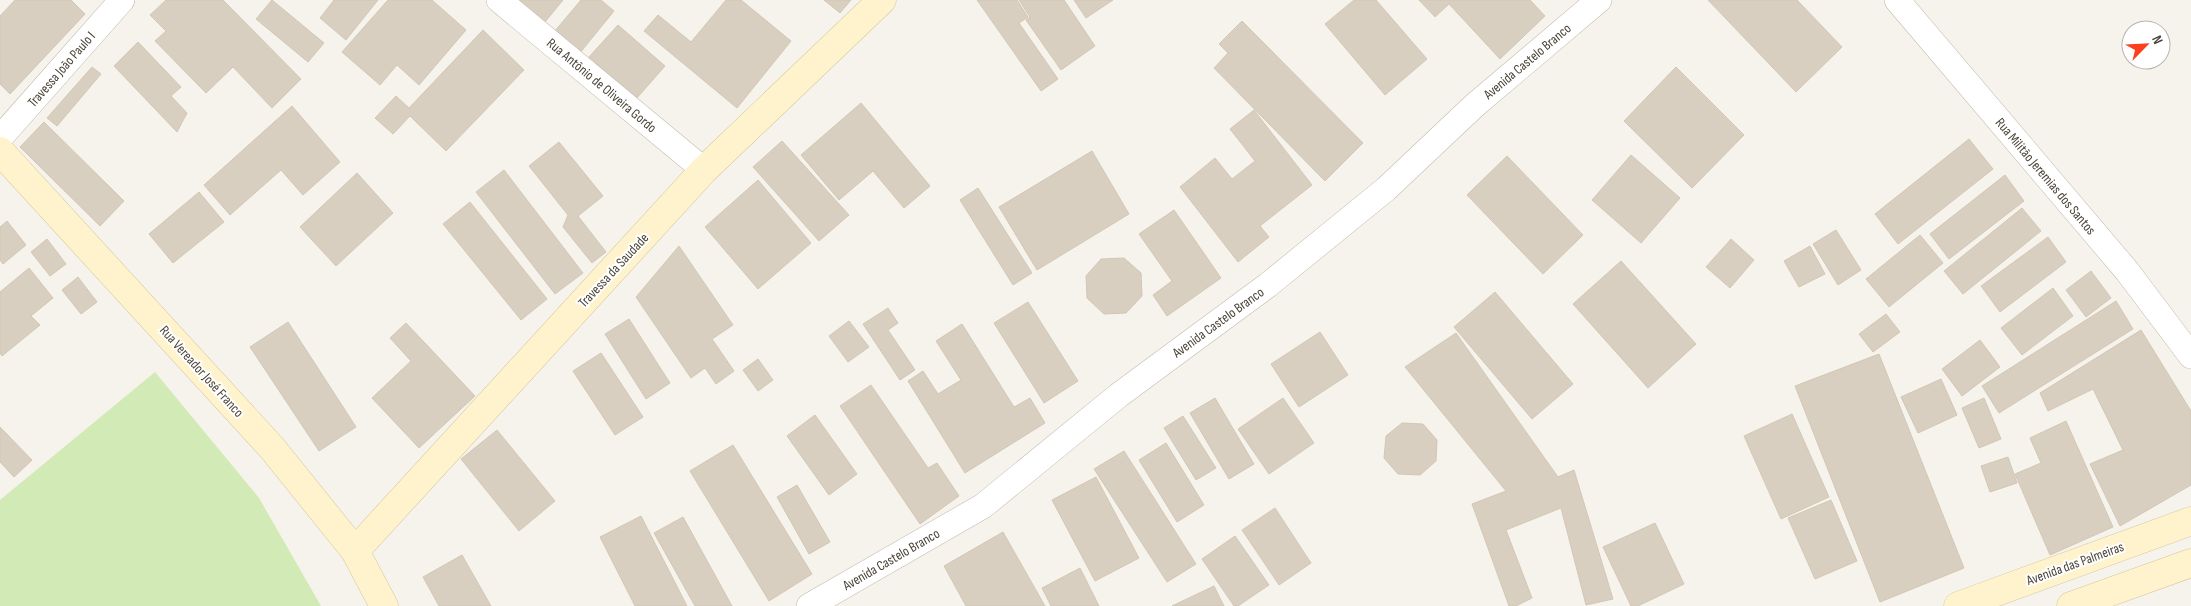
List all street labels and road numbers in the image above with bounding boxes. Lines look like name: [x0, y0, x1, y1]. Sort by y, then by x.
street label: Avenida Castelo Branco: [1479, 20, 1575, 104]
street label: Travessa João Paulo I: [24, 28, 99, 111]
street label: Rua Antônio de Oliveira Gordo: [543, 34, 660, 136]
street label: Rua Militão Jeremias dos Santos: [1992, 114, 2100, 238]
street label: Travessa da Saudade: [575, 230, 652, 311]
street label: Avenida Castelo Branco: [1168, 283, 1268, 362]
street label: Rua Vereador José Franco: [156, 322, 247, 421]
street label: Avenida Castelo Branco: [839, 525, 943, 595]
street label: Avenida das Palmeiras: [2023, 538, 2126, 589]

